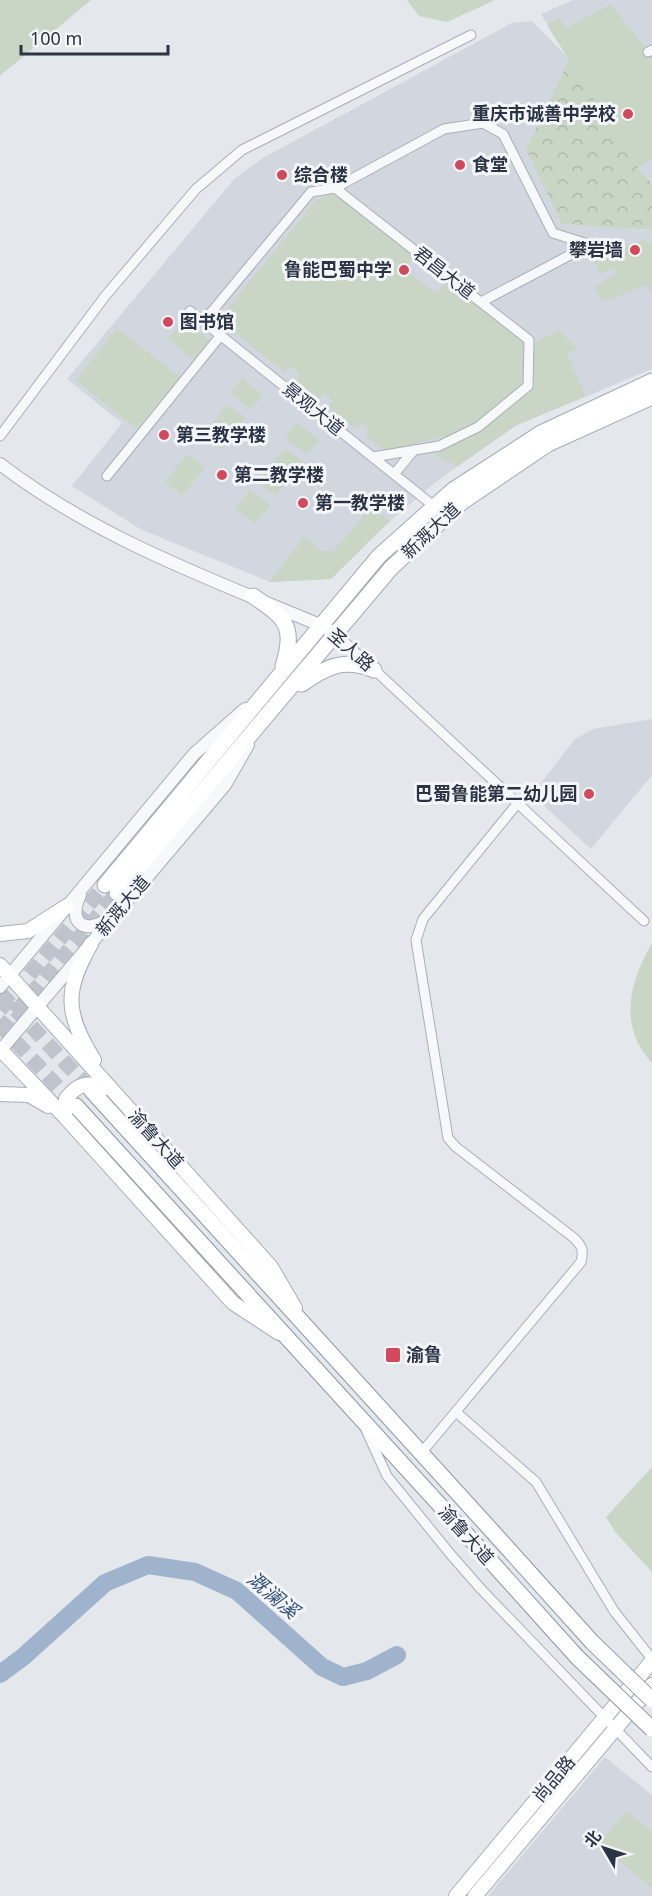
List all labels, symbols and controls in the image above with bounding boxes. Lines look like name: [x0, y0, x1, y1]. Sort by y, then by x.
scale bar: [21, 18, 168, 56]
text: 100 m: [30, 26, 82, 50]
place label: 重庆市诚善中学校: [472, 101, 616, 125]
marker: 重庆市诚善中学校: [621, 107, 635, 121]
place label: 食堂: [472, 152, 508, 176]
marker: 食堂: [453, 158, 467, 172]
place label: 综合楼: [294, 162, 348, 186]
marker: 综合楼: [275, 168, 289, 182]
place label: 攀岩墙: [569, 237, 623, 261]
street label: 君昌大道: [409, 241, 480, 304]
marker: 攀岩墙: [628, 243, 642, 257]
place label: 鲁能巴蜀中学: [284, 257, 392, 281]
marker: 鲁能巴蜀中学: [397, 263, 411, 277]
place label: 图书馆: [180, 309, 234, 333]
marker: 图书馆: [161, 315, 175, 329]
street label: 景观大道: [278, 376, 349, 440]
place label: 第三教学楼: [176, 422, 266, 446]
marker: 第三教学楼: [157, 428, 171, 442]
place label: 第二教学楼: [234, 462, 324, 486]
marker: 第二教学楼: [215, 468, 229, 482]
place label: 第一教学楼: [315, 490, 405, 514]
marker: 第一教学楼: [296, 496, 310, 510]
street label: 新溉大道: [396, 497, 465, 564]
street label: 圣人路: [323, 622, 380, 676]
place label: 巴蜀鲁能第二幼儿园: [415, 781, 577, 805]
marker: 巴蜀鲁能第二幼儿园: [582, 787, 596, 801]
street label: 新溉大道: [90, 870, 155, 941]
street label: 渝鲁大道: [124, 1104, 190, 1173]
place label: 渝鲁: [406, 1342, 442, 1366]
marker: 渝鲁: [384, 1346, 402, 1364]
street label: 渝鲁大道: [434, 1500, 500, 1569]
water label: 溉澜溪: [242, 1565, 307, 1626]
street label: 尚品路: [527, 1750, 580, 1807]
north arrow: [574, 1818, 634, 1878]
text: 北: [579, 1825, 606, 1852]

